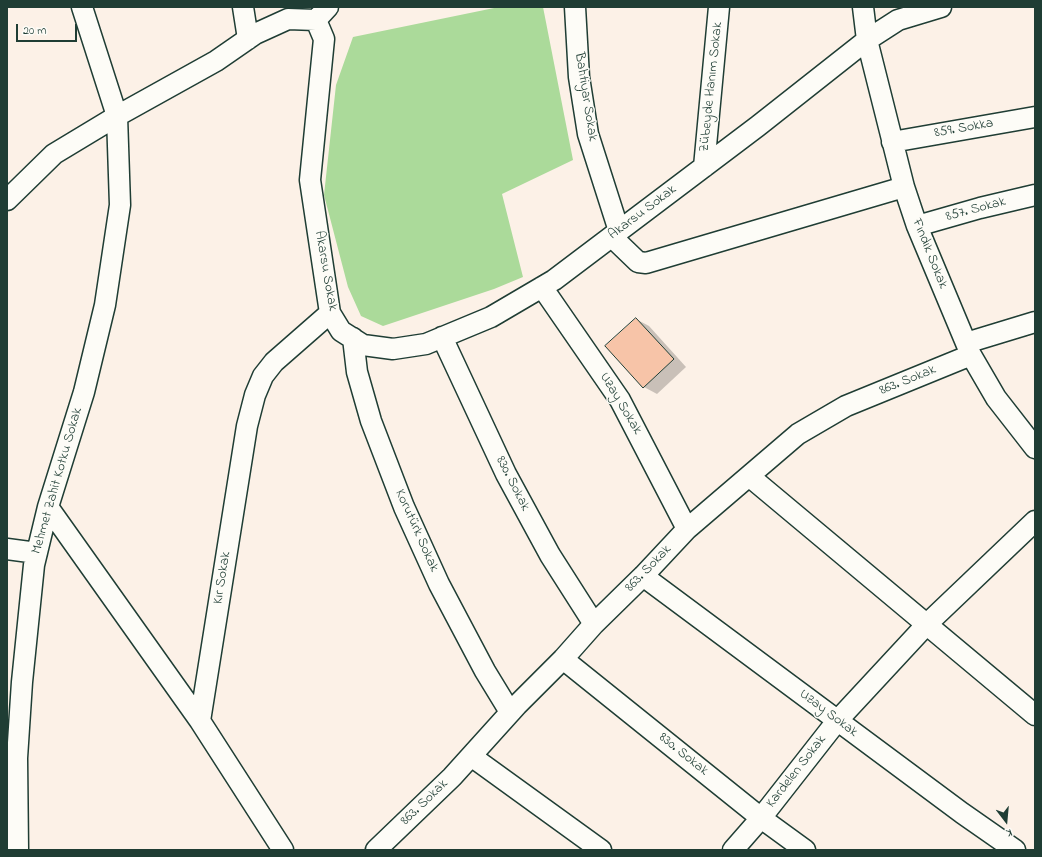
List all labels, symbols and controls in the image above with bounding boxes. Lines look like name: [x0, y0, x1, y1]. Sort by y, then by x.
scale bar: [18, 16, 79, 42]
street label: Zübeyde Hanım Sokak: [697, 21, 727, 153]
text: 20 m: [23, 22, 46, 40]
street label: Bahtiyar Sokak: [570, 51, 600, 143]
street label: 859. Sokka: [933, 116, 995, 142]
street label: Akarsu Sokak: [606, 182, 680, 244]
street label: 857. Sokak: [944, 194, 1008, 226]
street label: Fındık Sokak: [907, 216, 951, 292]
street label: Akarsu Sokak: [310, 230, 340, 312]
street label: 863. Sokak: [877, 362, 939, 400]
street label: Uzay Sokak: [595, 370, 645, 438]
street label: Mehmet Zahit Kotku Sokak: [29, 406, 87, 556]
street label: 830. Sokak: [491, 454, 533, 514]
street label: Korutürk Sokak: [390, 487, 442, 575]
street label: 863. Sokak: [622, 542, 676, 596]
street label: Kır Sokak: [211, 551, 235, 605]
street label: Uzay Sokak: [795, 686, 861, 742]
street label: 830. Sokak: [655, 730, 711, 780]
street label: Kardelen Sokak: [763, 732, 831, 812]
street label: 863. Sokak: [398, 776, 452, 830]
north arrow: [986, 801, 1026, 841]
text: K: [1005, 824, 1014, 841]

